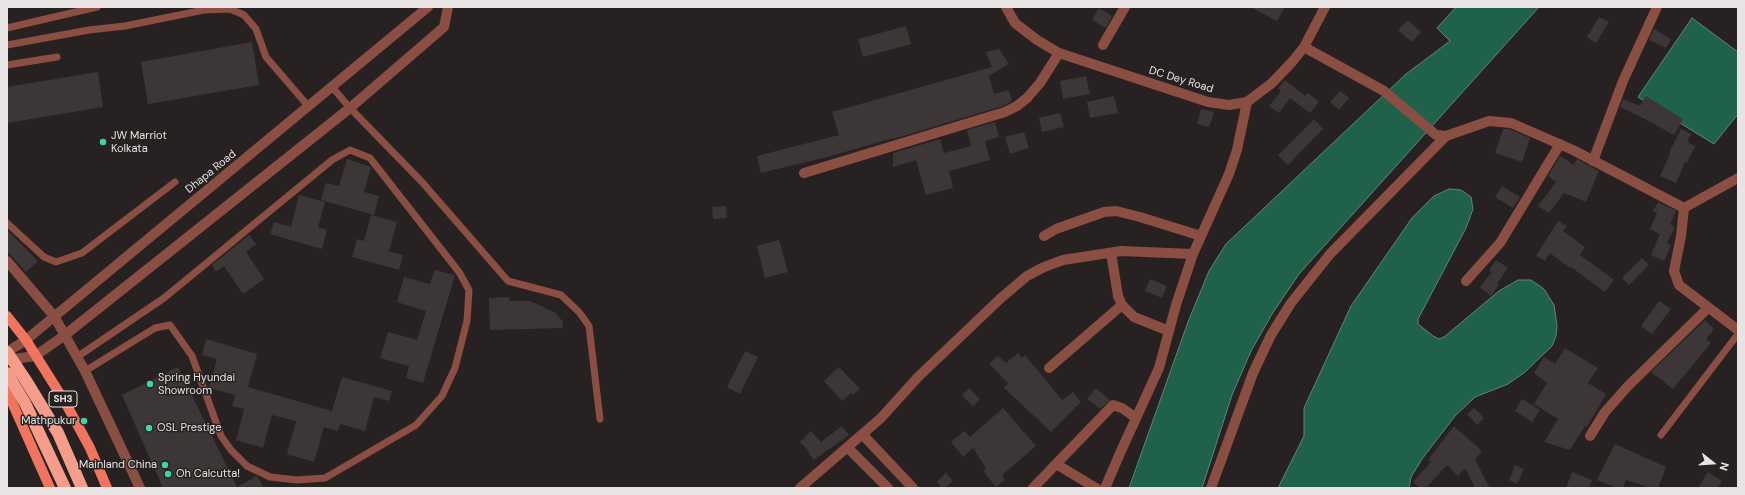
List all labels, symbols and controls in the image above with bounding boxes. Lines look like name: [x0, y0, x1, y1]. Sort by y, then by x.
street label: DC Dey Road: [1147, 64, 1215, 96]
place label: JW Marriot Kolkata: [111, 129, 167, 155]
marker: JW Marriot Kolkata: [98, 137, 108, 147]
street label: Dhapa Road: [183, 148, 239, 196]
place label: Spring Hyundai Showroom: [158, 371, 235, 397]
marker: Spring Hyundai Showroom: [145, 379, 155, 389]
road number: SH3: [49, 391, 77, 407]
place label: Mathpukur: [21, 414, 76, 428]
marker: Mathpukur: [79, 416, 89, 426]
place label: OSL Prestige: [157, 421, 222, 435]
marker: OSL Prestige: [144, 423, 154, 433]
north arrow: [1693, 443, 1733, 483]
place label: Mainland China: [79, 458, 157, 472]
marker: Mainland China: [160, 460, 170, 470]
text: N: [1717, 461, 1732, 472]
place label: Oh Calcutta!: [176, 467, 240, 481]
marker: Oh Calcutta!: [163, 469, 173, 479]

